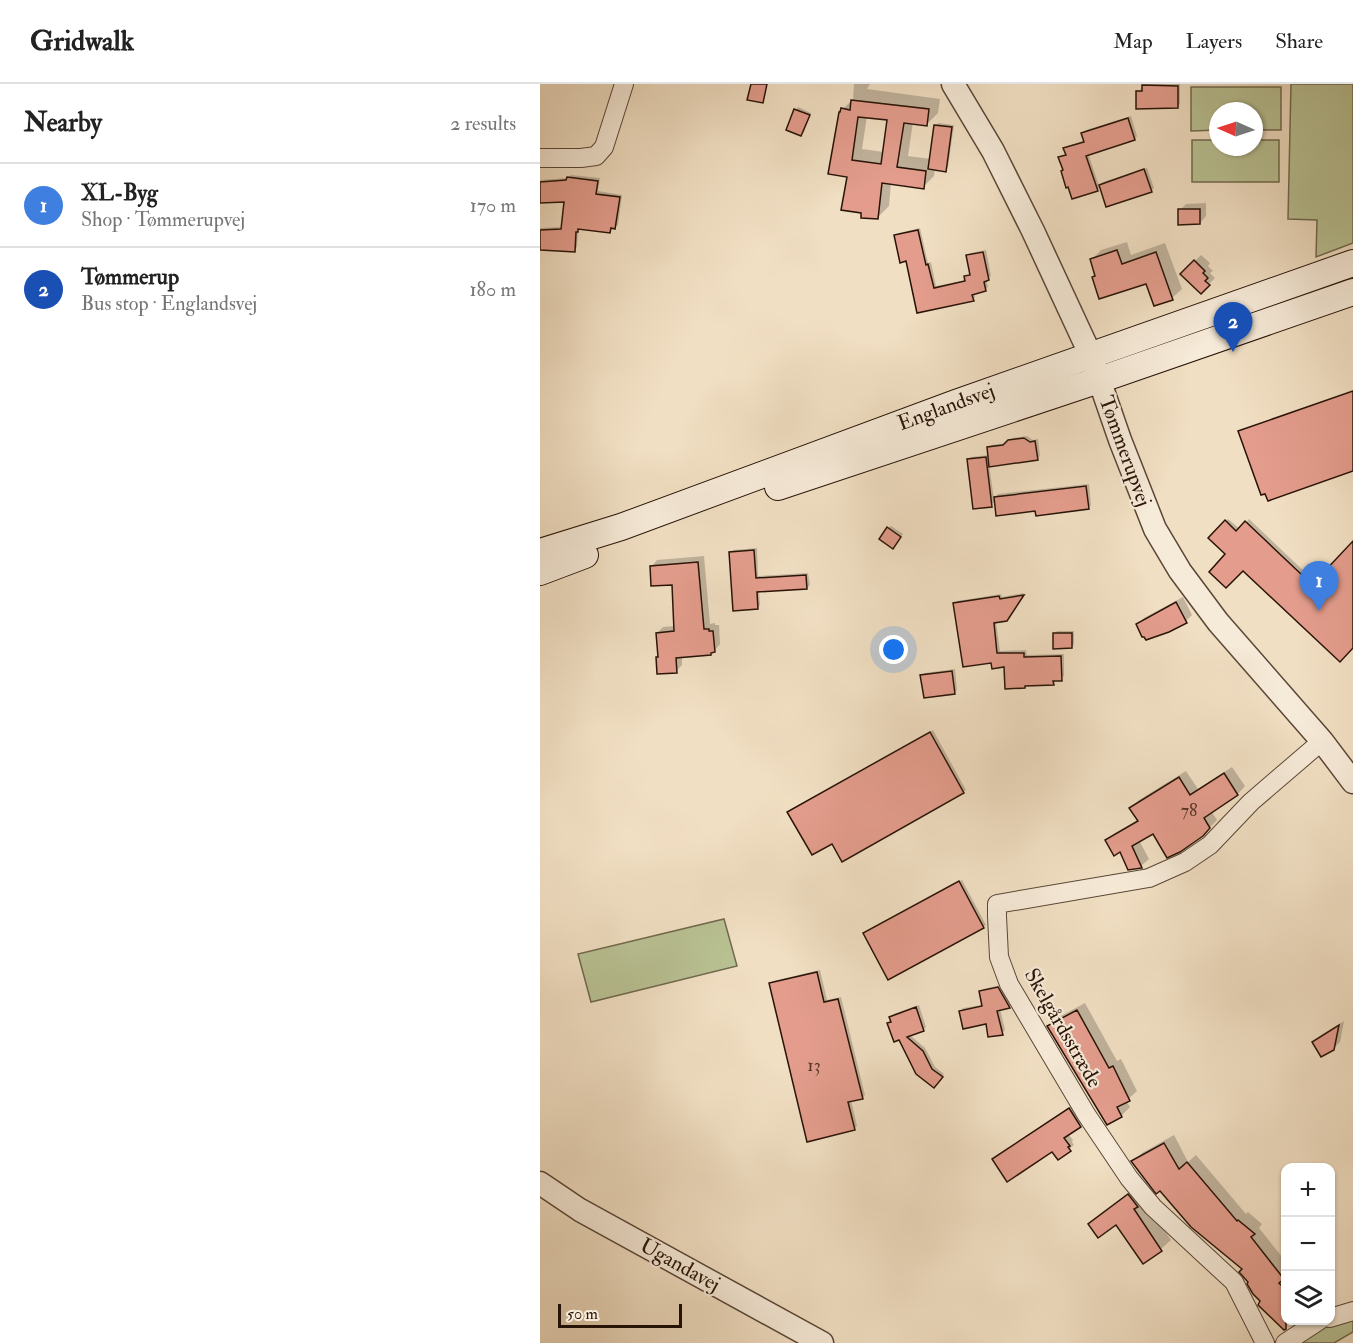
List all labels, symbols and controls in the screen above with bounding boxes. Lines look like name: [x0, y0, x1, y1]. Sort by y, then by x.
text: Gridwalk: [30, 24, 134, 59]
text: Map: [1113, 28, 1153, 55]
text: Layers: [1186, 28, 1242, 55]
text: Share: [1275, 28, 1323, 55]
north arrow: [1209, 102, 1263, 156]
text: Nearby: [24, 107, 102, 139]
text: 2 results: [450, 111, 516, 136]
text: XL-Byg: [81, 179, 158, 207]
text: 1: [40, 193, 47, 218]
text: 170 m: [470, 193, 516, 218]
text: Shop · Tømmerupvej: [81, 207, 245, 232]
text: Tømmerup: [81, 263, 179, 291]
text: 2: [38, 277, 49, 302]
text: 180 m: [469, 277, 516, 302]
text: Bus stop · Englandsvej: [81, 291, 257, 316]
pin: 2: [1214, 302, 1252, 352]
street label: Englandsvej: [894, 377, 998, 437]
street label: Tømmerupvej: [1092, 392, 1158, 510]
pin: 1: [1300, 562, 1338, 611]
your location: [879, 635, 908, 664]
house number: 78: [1181, 799, 1197, 822]
street label: Skelgårdsstræde: [1018, 963, 1108, 1093]
house number: 13: [807, 1054, 821, 1077]
map controls: [1281, 1163, 1335, 1325]
button: +: [1281, 1163, 1335, 1217]
button: −: [1281, 1217, 1335, 1271]
street label: Ugandavej: [635, 1232, 725, 1298]
button: layers: [1281, 1271, 1335, 1325]
scale bar: [558, 1301, 682, 1328]
text: 50 m: [567, 1304, 598, 1324]

